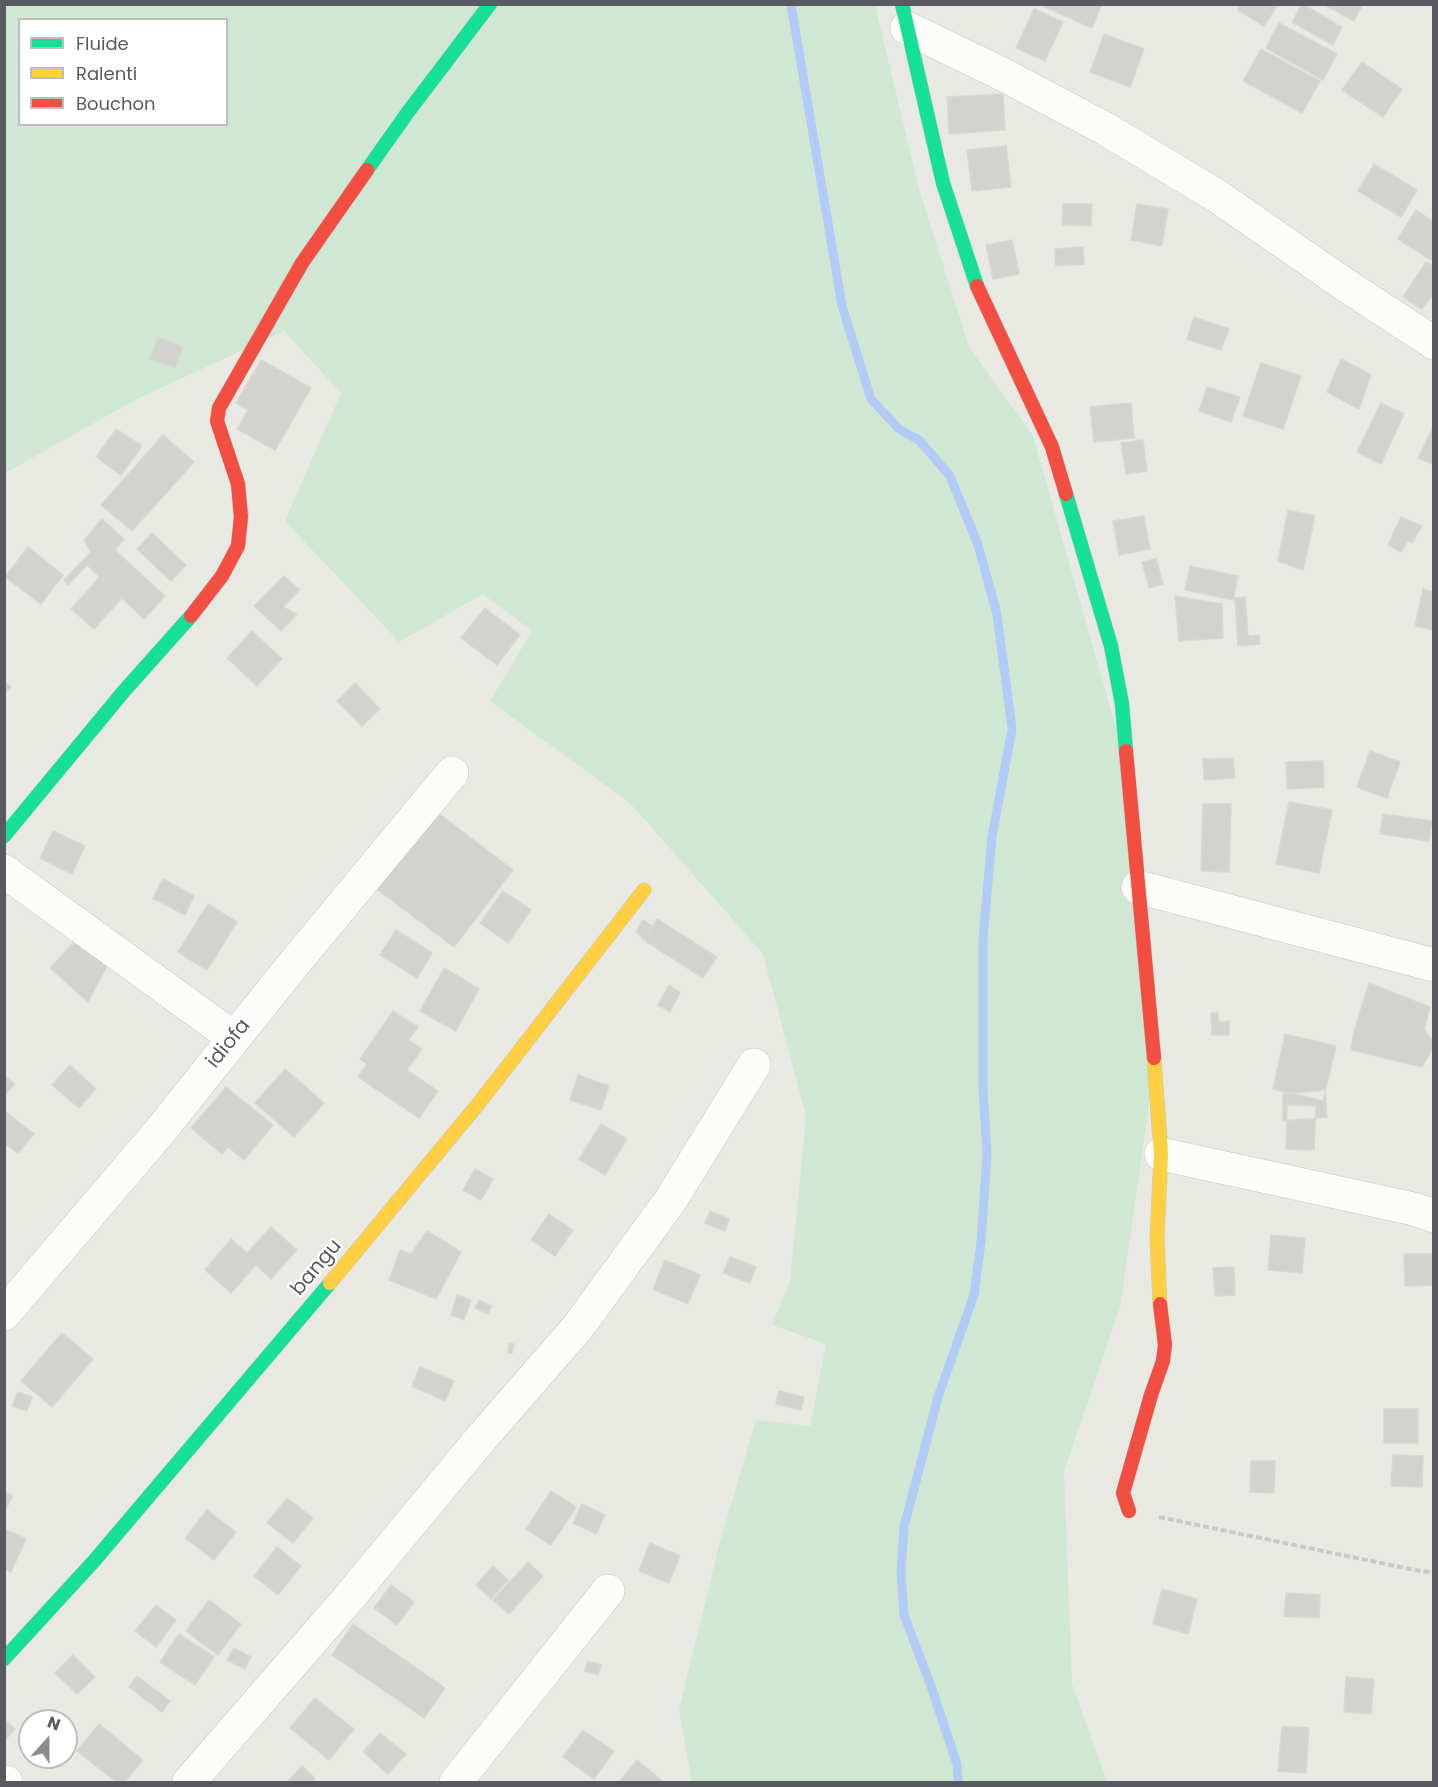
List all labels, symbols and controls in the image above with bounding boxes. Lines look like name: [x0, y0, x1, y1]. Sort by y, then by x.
legend: [18, 18, 228, 126]
text: Fluide: [76, 31, 129, 56]
text: Ralenti: [76, 61, 137, 86]
text: Bouchon: [76, 91, 156, 116]
street label: idiofa: [202, 1015, 256, 1073]
street label: bangu: [287, 1235, 347, 1301]
north arrow: [18, 1709, 78, 1769]
text: N: [44, 1711, 64, 1736]

